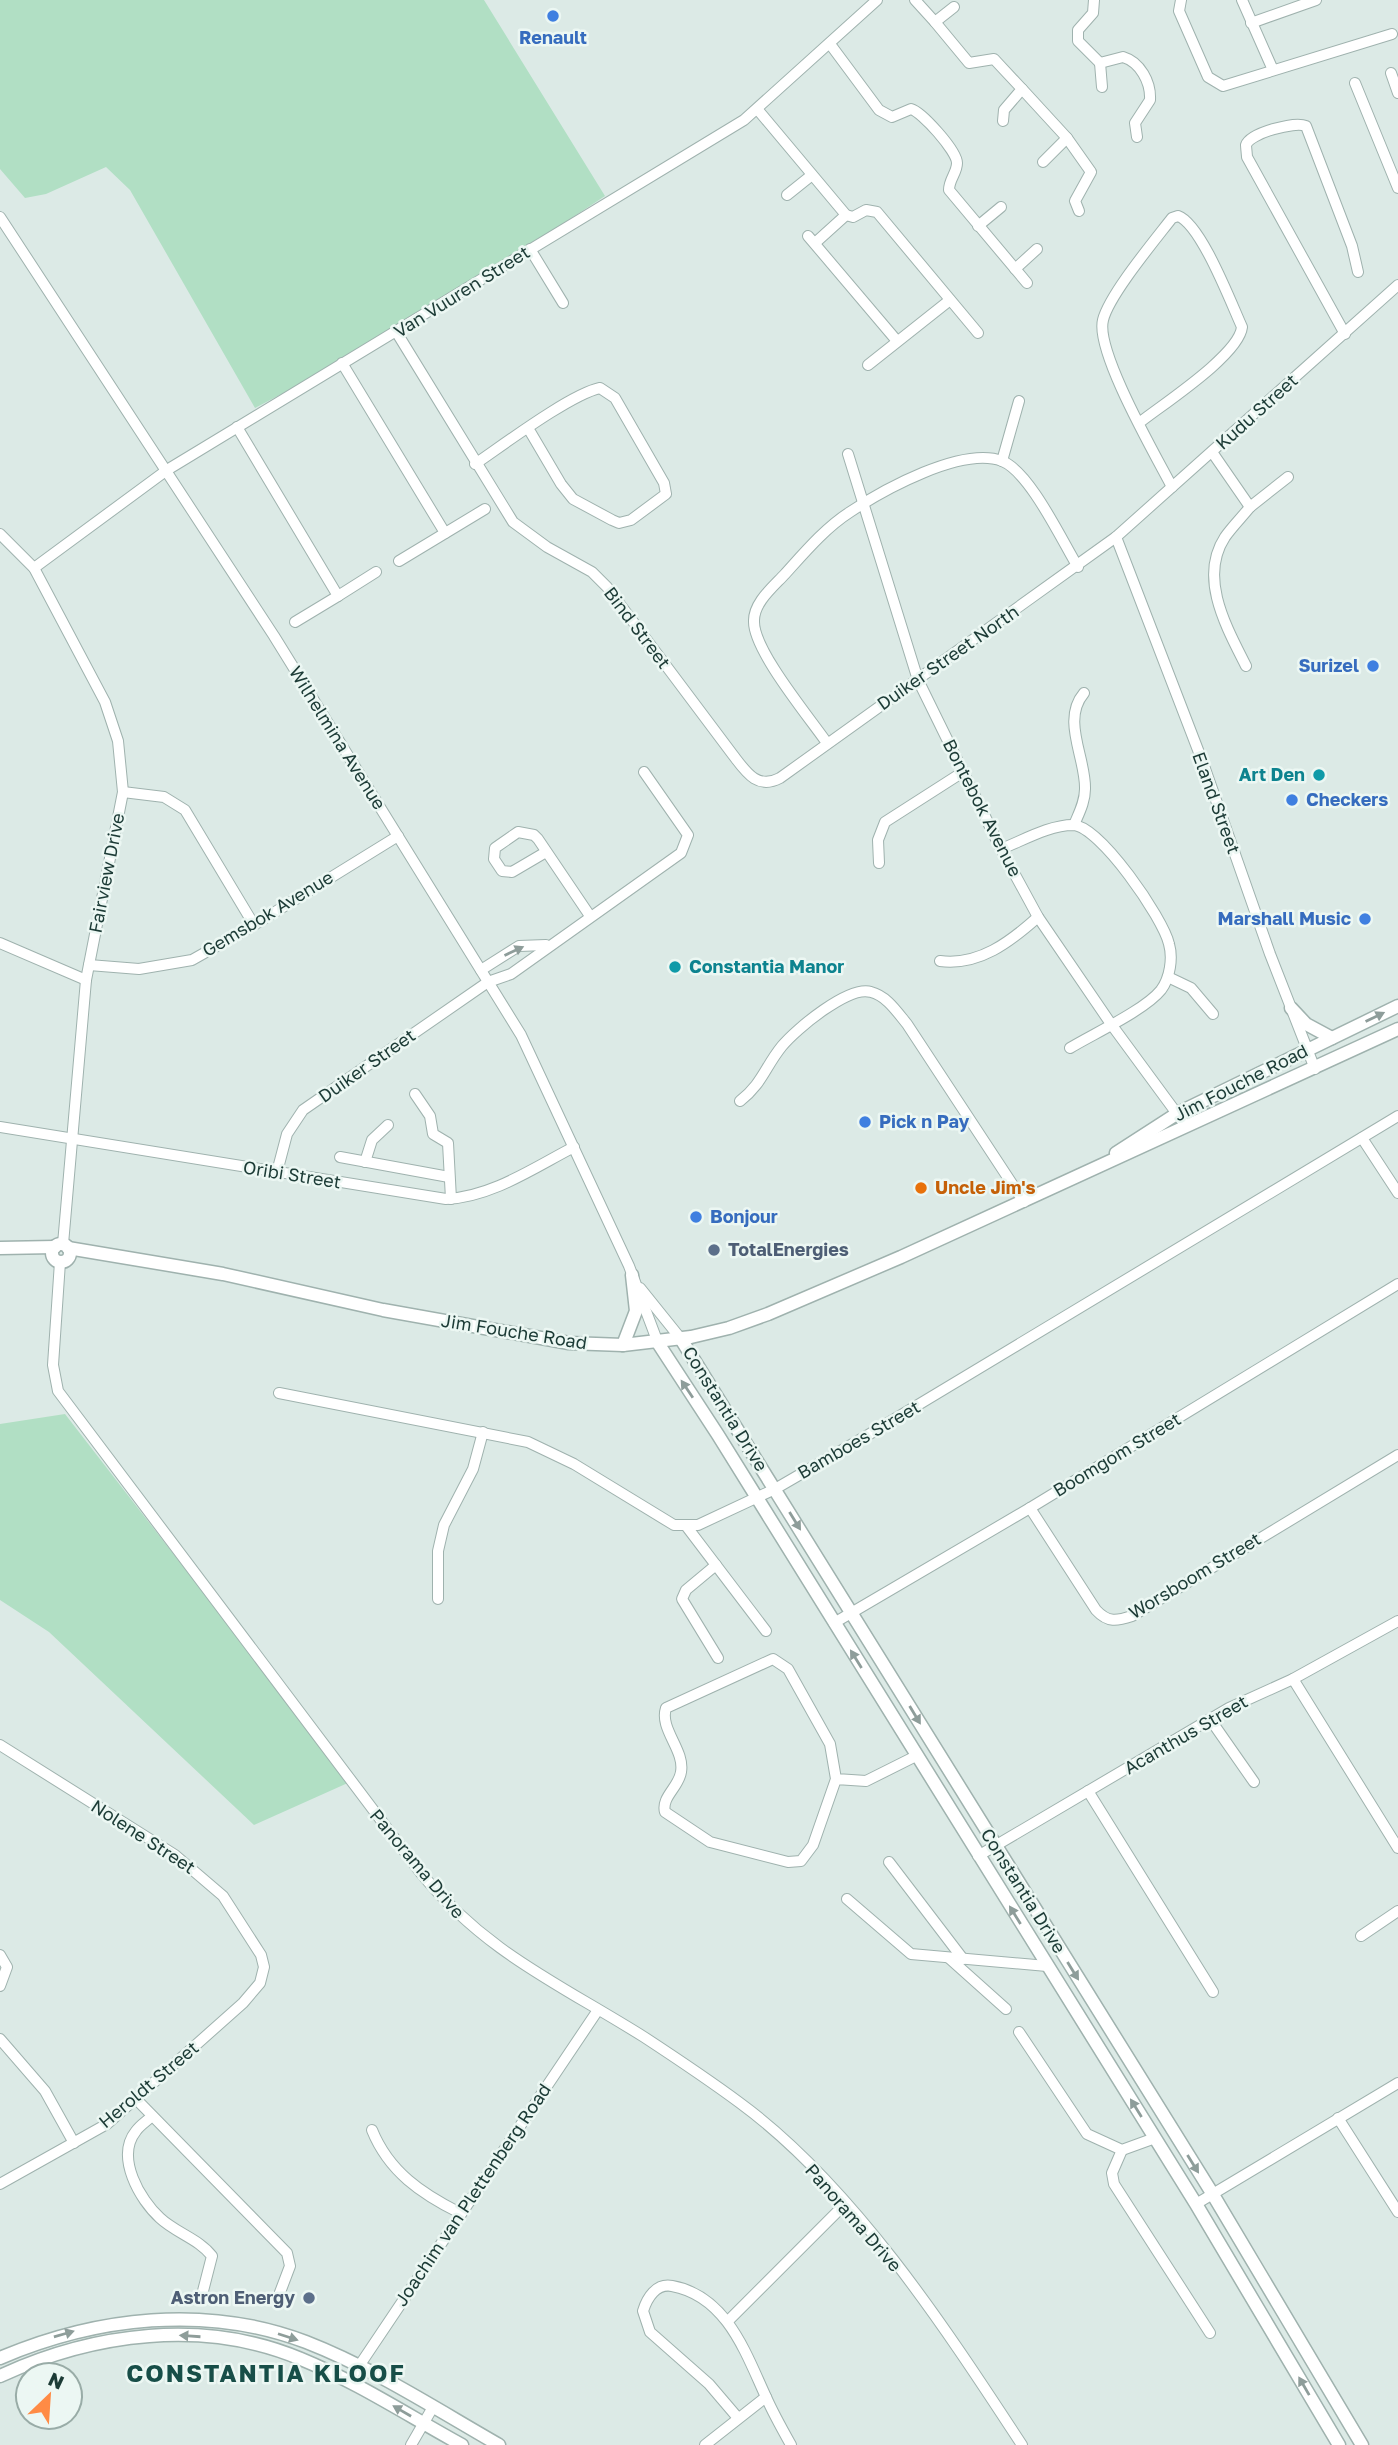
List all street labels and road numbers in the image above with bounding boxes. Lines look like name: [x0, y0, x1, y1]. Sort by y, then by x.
street label: Van Vuuren Street: [389, 240, 533, 342]
street label: Kudu Street: [1211, 369, 1302, 454]
street label: Bind Street: [600, 582, 676, 673]
street label: Duiker Street North: [872, 600, 1023, 714]
street label: Wilhelmina Avenue: [285, 662, 391, 813]
street label: Bontebok Avenue: [939, 735, 1027, 880]
street label: Eland Street: [1188, 749, 1246, 857]
street label: Fairview Drive: [84, 811, 128, 935]
street label: Gemsbok Avenue: [198, 865, 337, 961]
street label: Duiker Street: [314, 1024, 419, 1107]
street label: Jim Fouche Road: [1170, 1039, 1311, 1125]
street label: Oribi Street: [242, 1155, 343, 1193]
street label: Jim Fouche Road: [440, 1309, 589, 1353]
street label: Constantia Drive: [679, 1342, 773, 1475]
street label: Bamboes Street: [793, 1395, 924, 1483]
street label: Boomgom Street: [1049, 1407, 1184, 1501]
street label: Worsboom Street: [1124, 1527, 1265, 1623]
street label: Acanthus Street: [1120, 1690, 1251, 1778]
street label: Nolene Street: [87, 1794, 200, 1878]
street label: Panorama Drive: [366, 1804, 470, 1922]
street label: Constantia Drive: [977, 1824, 1071, 1957]
street label: Heroldt Street: [94, 2036, 203, 2132]
street label: Joachim van Plettenberg Road: [389, 2079, 555, 2310]
street label: Panorama Drive: [801, 2159, 907, 2276]

